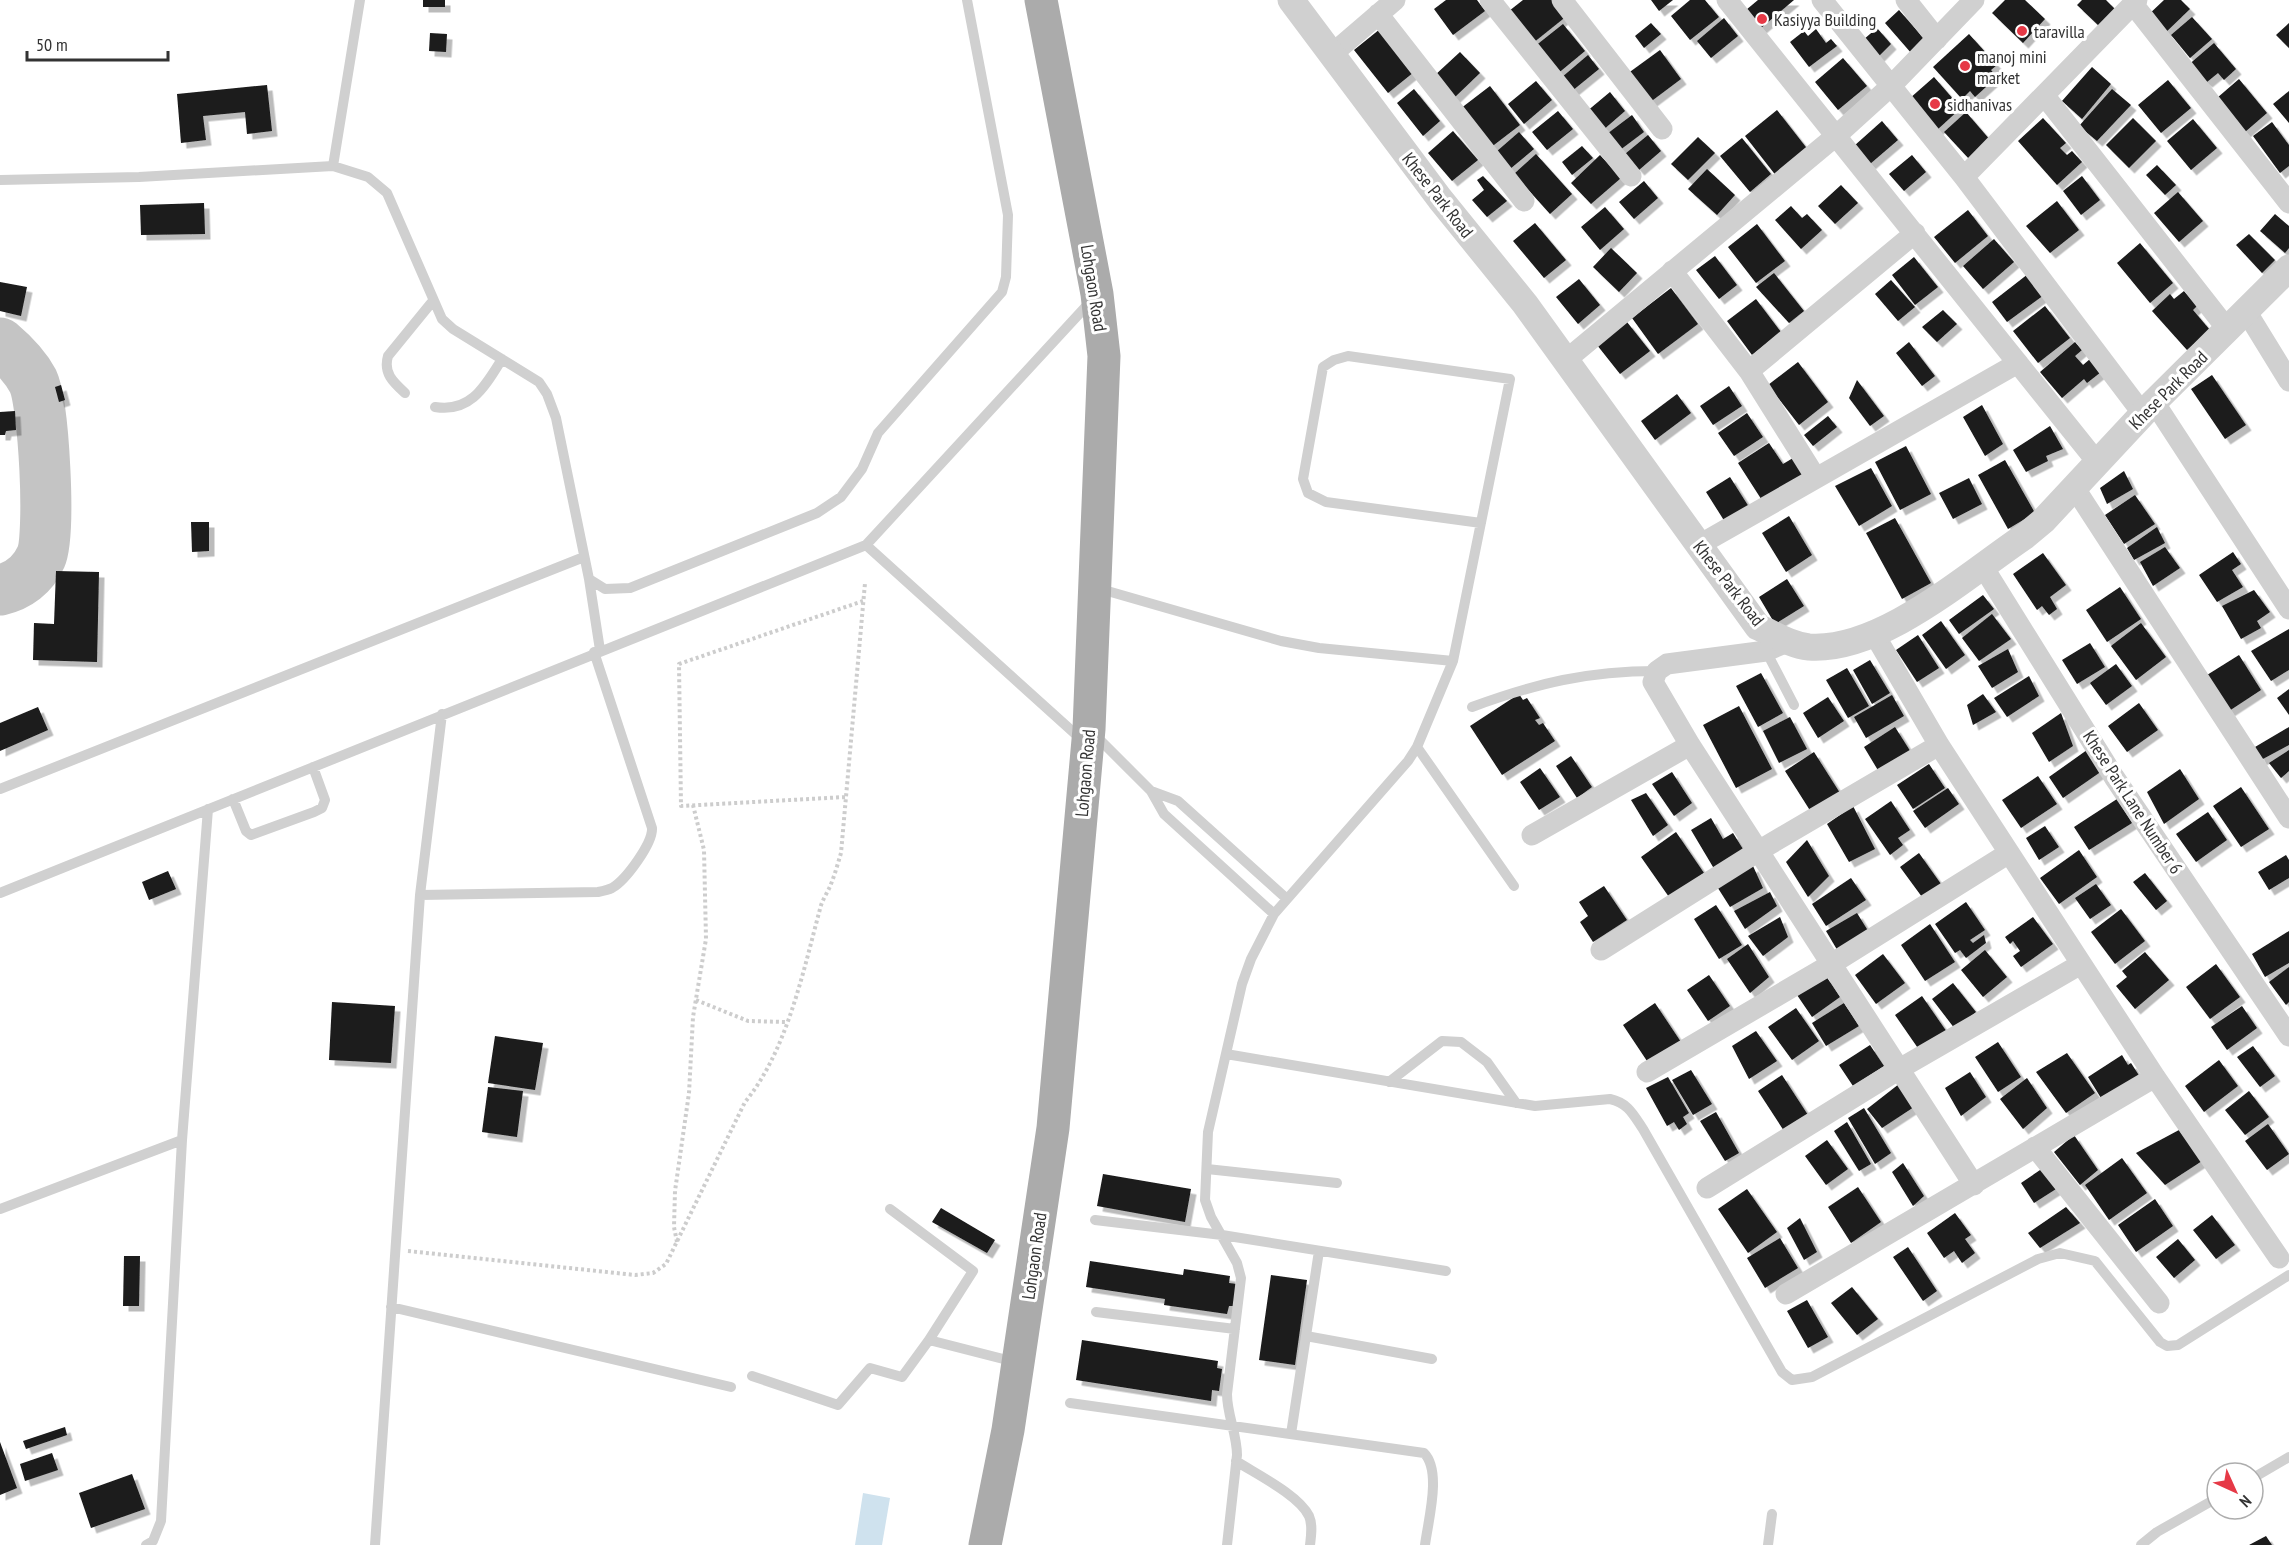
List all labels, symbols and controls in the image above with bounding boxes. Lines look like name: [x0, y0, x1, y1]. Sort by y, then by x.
place label: Kasiyya Building: [1774, 8, 1876, 31]
marker: Kasiyya Building: [1755, 12, 1769, 26]
place label: taravilla: [2034, 20, 2085, 43]
scale bar: [27, 24, 168, 62]
marker: taravilla: [2015, 24, 2029, 38]
text: 50 m: [36, 33, 68, 56]
place label: manoj mini market: [1977, 45, 2047, 89]
marker: manoj mini market: [1958, 59, 1972, 73]
place label: sidhanivas: [1947, 93, 2012, 116]
marker: sidhanivas: [1928, 97, 1942, 111]
street label: Khese Park Road: [1397, 148, 1479, 242]
street label: Lohgaon Road: [1076, 243, 1112, 333]
street label: Khese Park Road: [2124, 346, 2212, 434]
street label: Khese Park Road: [1688, 536, 1770, 630]
street label: Khese Park Lane Number 6: [2078, 726, 2188, 878]
street label: Lohgaon Road: [1070, 728, 1100, 818]
street label: Lohgaon Road: [1017, 1211, 1051, 1301]
north arrow: [2205, 1461, 2265, 1521]
text: N: [2235, 1491, 2256, 1512]

